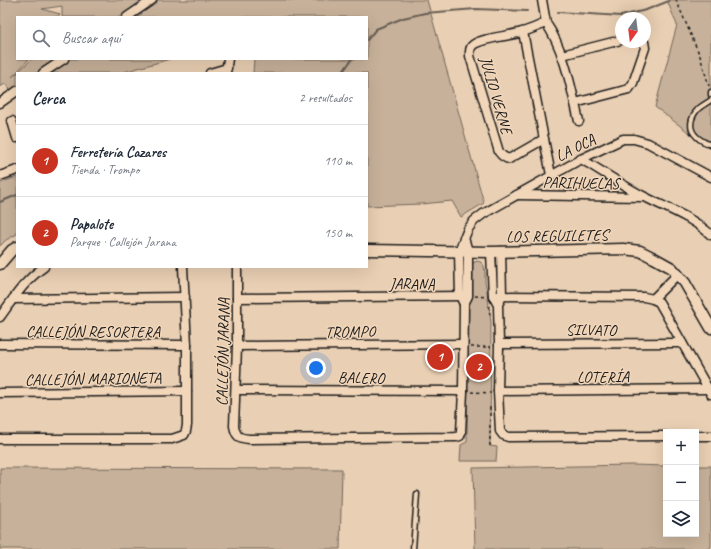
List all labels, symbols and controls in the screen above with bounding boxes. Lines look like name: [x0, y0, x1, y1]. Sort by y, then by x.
north arrow: [615, 12, 651, 48]
search box: [16, 16, 368, 60]
icon: search: [30, 27, 52, 49]
text: Buscar aquí: [62, 29, 121, 48]
street label: JULIO VERNE: [475, 53, 517, 139]
text: Cerca: [32, 88, 65, 109]
text: 2 resultados: [299, 90, 352, 106]
street label: LA OCA: [552, 129, 600, 166]
text: Ferretería Cazares: [70, 143, 166, 162]
text: 1: [42, 153, 48, 169]
text: 110 m: [324, 153, 352, 169]
text: Tienda · Trompo: [70, 162, 139, 178]
street label: PARIHUELAS: [542, 172, 622, 194]
text: Papalote: [70, 215, 113, 234]
text: 2: [42, 225, 48, 241]
text: 150 m: [324, 225, 352, 241]
street label: LOS REGUILETES: [506, 225, 611, 247]
text: Parque · Callejón Jarana: [70, 234, 176, 250]
street label: JARANA: [388, 274, 436, 294]
street label: CALLEJÓN JARANA: [212, 297, 234, 406]
street label: SILVATO: [566, 320, 618, 340]
street label: CALLEJÓN RESORTERA: [26, 322, 161, 342]
street label: TROMPO: [325, 322, 377, 342]
pin: 1: [427, 342, 453, 372]
pin: 2: [466, 352, 492, 382]
your location: [306, 358, 326, 378]
street label: LOTERÍA: [577, 367, 630, 387]
street label: CALLEJÓN MARIONETA: [25, 368, 162, 390]
street label: BALERO: [338, 368, 386, 388]
map controls: [663, 429, 699, 537]
button: +: [663, 429, 699, 465]
button: −: [663, 465, 699, 501]
button: layers: [663, 501, 699, 537]

